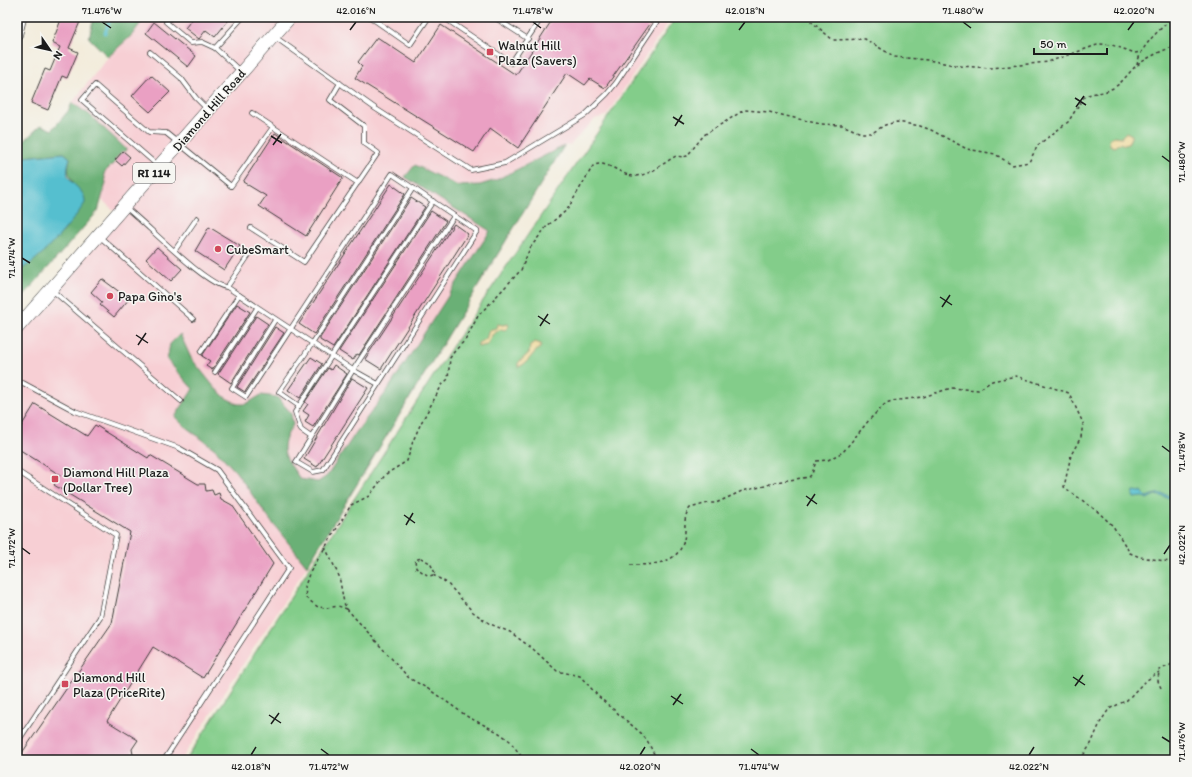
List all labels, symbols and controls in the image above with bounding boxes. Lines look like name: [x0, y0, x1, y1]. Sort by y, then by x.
text: 71.476°W: [82, 4, 122, 17]
text: 42.016°N: [336, 4, 376, 17]
text: 71.478°W: [513, 4, 553, 17]
text: 42.018°N: [725, 4, 765, 17]
text: 71.480°W: [942, 4, 984, 17]
text: 42.020°N: [1113, 4, 1155, 17]
north arrow: [30, 30, 70, 70]
scale bar: [1034, 30, 1107, 56]
text: 50 m: [1040, 37, 1066, 51]
place label: Walnut Hill Plaza (Savers): [498, 38, 577, 68]
marker: Walnut Hill Plaza (Savers): [485, 47, 495, 57]
text: N: [50, 49, 65, 62]
street label: Diamond Hill Road: [169, 66, 249, 154]
text: 71.480°W: [1175, 141, 1188, 183]
road number: RI 114: [133, 163, 175, 183]
text: 71.474°W: [5, 237, 18, 278]
place label: CubeSmart: [226, 242, 289, 257]
marker: CubeSmart: [213, 244, 223, 254]
place label: Papa Gino's: [118, 289, 182, 304]
marker: Papa Gino's: [105, 291, 115, 301]
text: 71.478°W: [1175, 432, 1188, 472]
place label: Diamond Hill Plaza (Dollar Tree): [63, 465, 169, 495]
marker: Diamond Hill Plaza (Dollar Tree): [50, 474, 60, 484]
text: 42.022°N: [1175, 525, 1188, 565]
text: 71.472°W: [5, 528, 18, 568]
place label: Diamond Hill Plaza (PriceRite): [73, 670, 165, 700]
marker: Diamond Hill Plaza (PriceRite): [60, 679, 70, 689]
text: 71.476°W: [1175, 722, 1188, 762]
text: 42.018°N: [231, 760, 271, 773]
text: 71.472°W: [309, 760, 349, 773]
text: 42.020°N: [619, 760, 661, 773]
text: 71.474°W: [739, 760, 780, 773]
text: 42.022°N: [1009, 760, 1049, 773]

